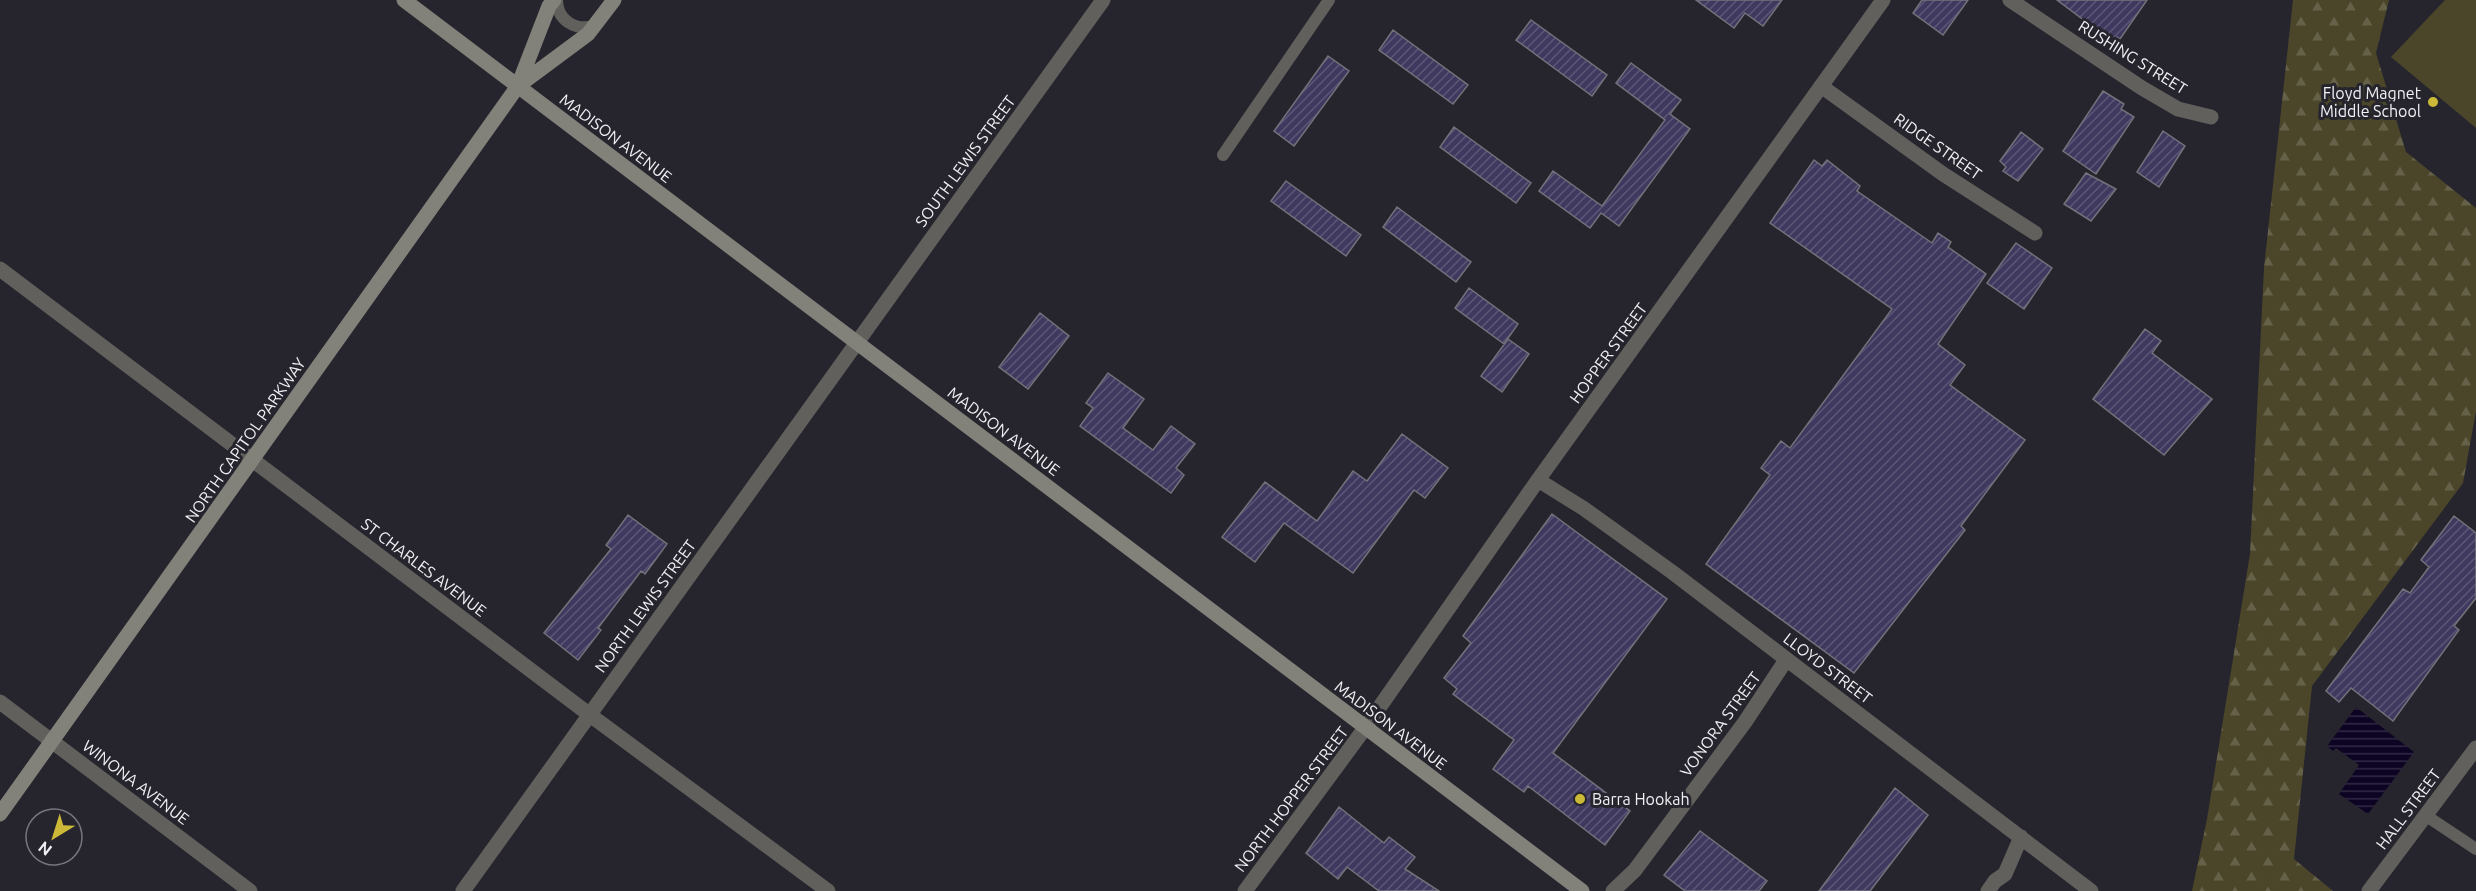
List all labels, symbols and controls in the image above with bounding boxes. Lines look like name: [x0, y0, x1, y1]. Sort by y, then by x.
street label: RUSHING STREET: [2076, 16, 2191, 98]
place label: Floyd Magnet Middle School: [2320, 84, 2422, 120]
street label: MADISON AVENUE: [556, 90, 676, 186]
street label: SOUTH LEWIS STREET: [911, 92, 1019, 230]
marker: Floyd Magnet Middle School: [2426, 95, 2440, 109]
street label: RIDGE STREET: [1891, 109, 1985, 183]
street label: HOPPER STREET: [1566, 299, 1650, 407]
street label: NORTH CAPITOL PARKWAY: [181, 354, 309, 526]
street label: MADISON AVENUE: [944, 383, 1064, 479]
street label: ST CHARLES AVENUE: [358, 514, 490, 620]
street label: NORTH LEWIS STREET: [591, 536, 699, 676]
street label: LLOYD STREET: [1780, 629, 1876, 707]
street label: VONORA STREET: [1676, 668, 1764, 780]
street label: MADISON AVENUE: [1331, 677, 1451, 773]
street label: NORTH HOPPER STREET: [1231, 723, 1351, 875]
street label: WINONA AVENUE: [79, 736, 193, 828]
street label: HALL STREET: [2372, 765, 2444, 853]
place label: Barra Hookah: [1592, 790, 1690, 808]
marker: Barra Hookah: [1573, 792, 1587, 806]
north arrow: [24, 807, 84, 867]
text: N: [35, 838, 55, 860]

